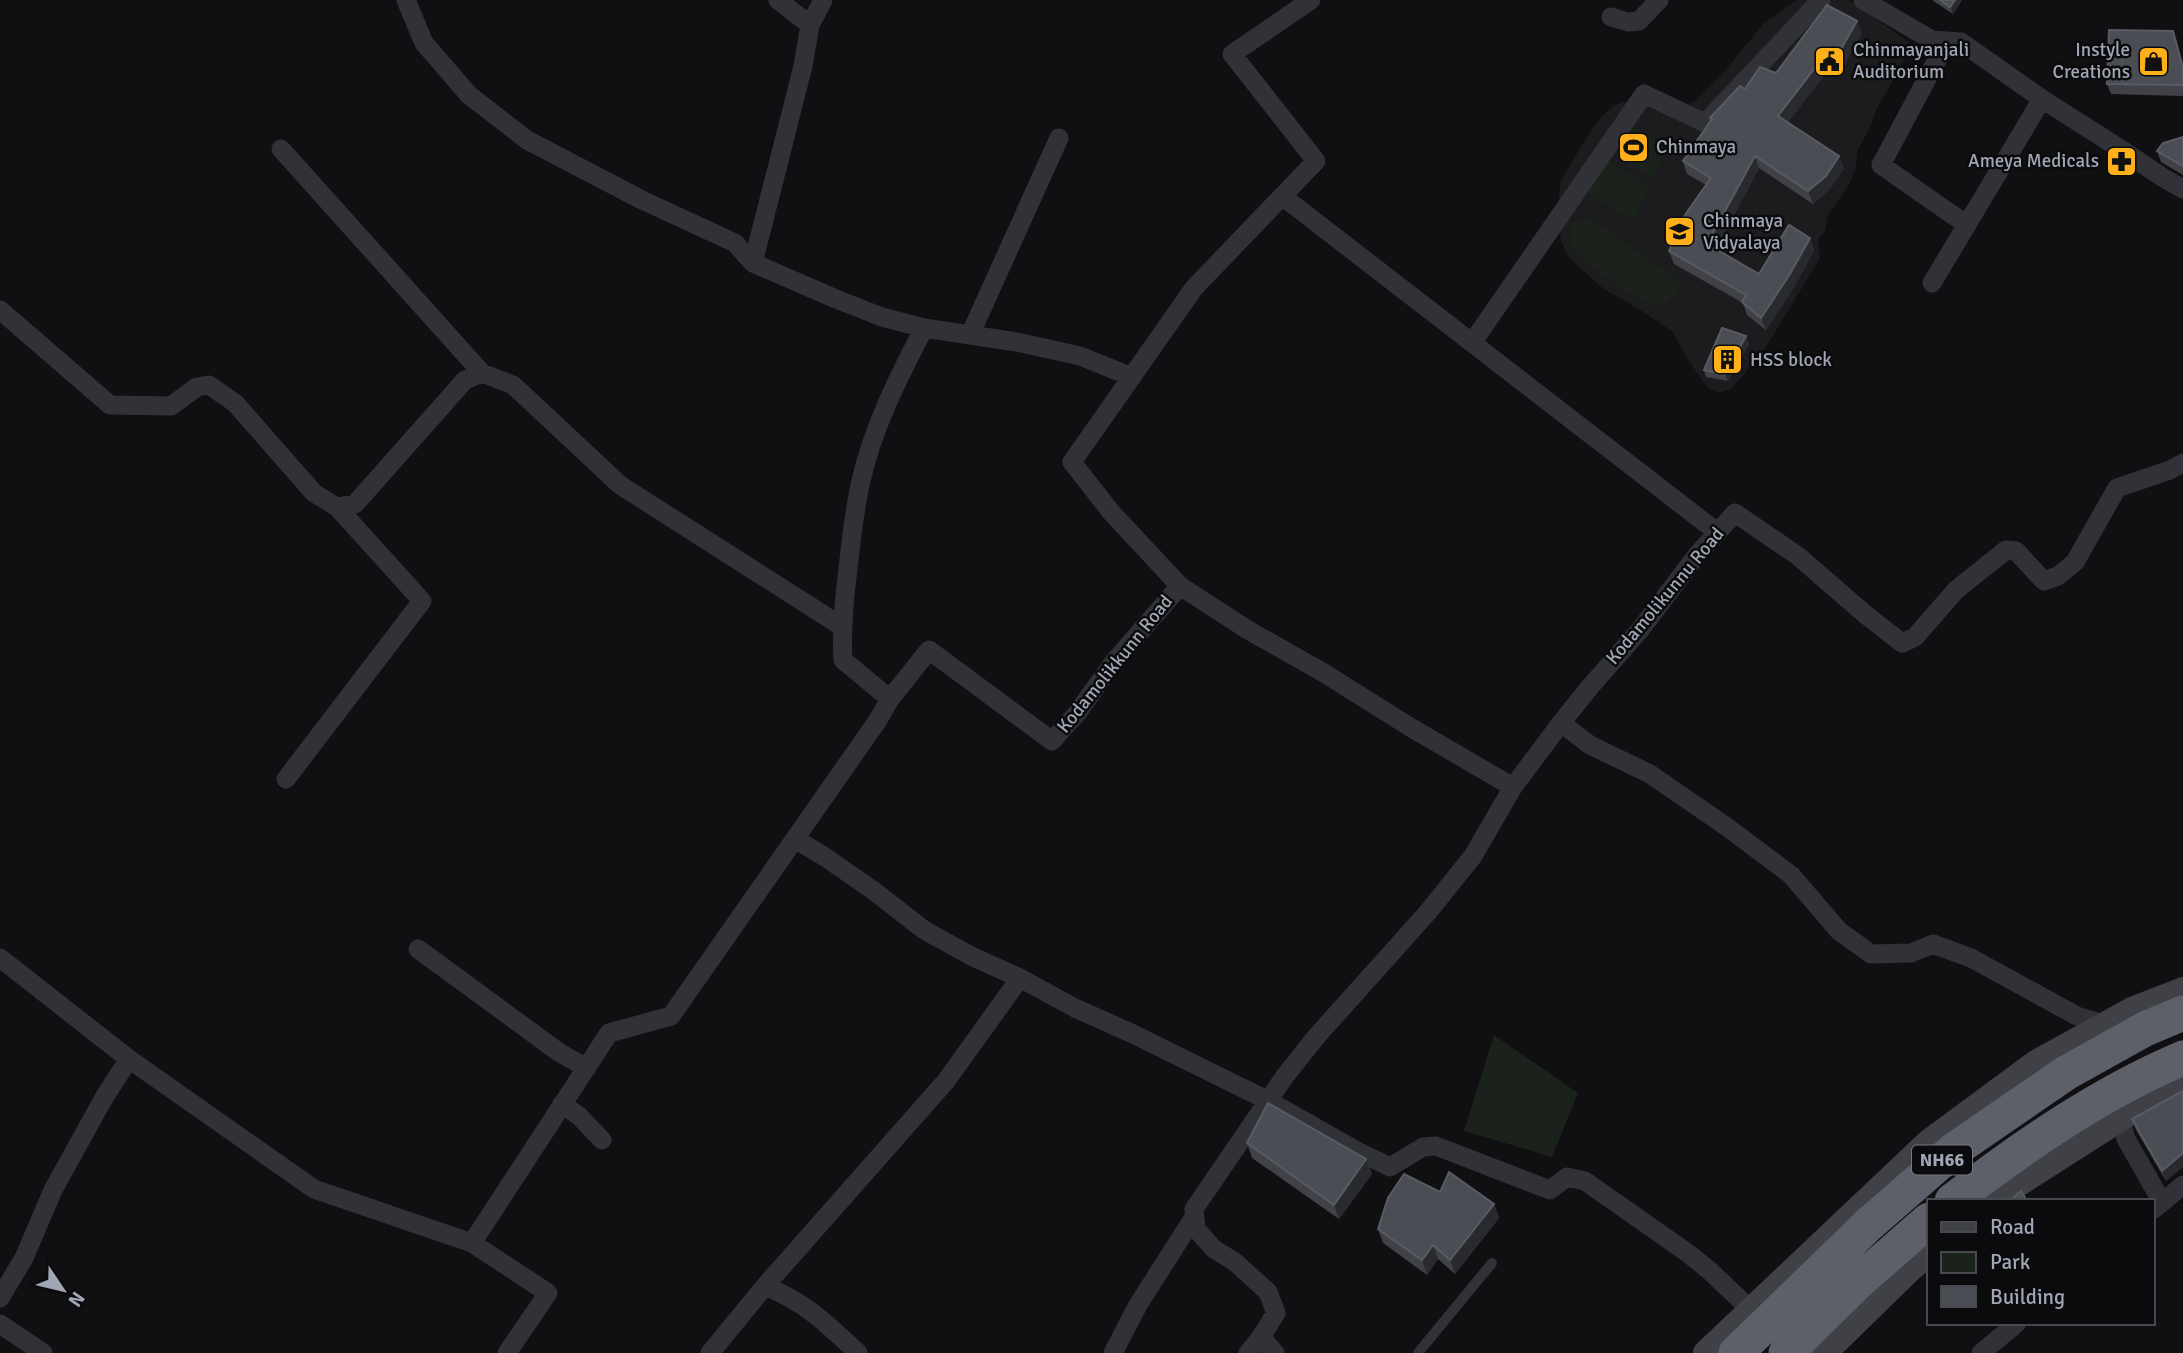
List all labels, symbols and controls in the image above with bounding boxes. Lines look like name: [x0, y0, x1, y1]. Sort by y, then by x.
place label: Chinmayanjali Auditorium: [1853, 38, 1969, 84]
place label: Instyle Creations: [2052, 38, 2130, 84]
public building icon: Chinmayanjali Auditorium: [1813, 44, 1847, 78]
shop icon: Instyle Creations: [2136, 44, 2170, 78]
sports icon: Chinmaya: [1616, 130, 1650, 164]
place label: Chinmaya: [1656, 135, 1736, 159]
pharmacy icon: Ameya Medicals: [2105, 144, 2139, 178]
place label: Ameya Medicals: [1968, 149, 2099, 173]
place label: Chinmaya Vidyalaya: [1703, 209, 1783, 255]
school or university icon: Chinmaya Vidyalaya: [1663, 215, 1697, 249]
building icon: HSS block: [1710, 343, 1744, 377]
place label: HSS block: [1750, 348, 1832, 372]
street label: Kodamolikunnu Road: [1601, 522, 1729, 670]
street label: Kodamolikkunn Road: [1052, 590, 1178, 738]
road number: NH66: [1912, 1146, 1972, 1175]
legend: [1927, 1199, 2155, 1325]
text: Road: [1990, 1214, 2035, 1240]
text: Park: [1990, 1249, 2031, 1275]
north arrow: [28, 1255, 98, 1325]
text: Building: [1990, 1284, 2065, 1310]
text: N: [62, 1287, 90, 1311]

